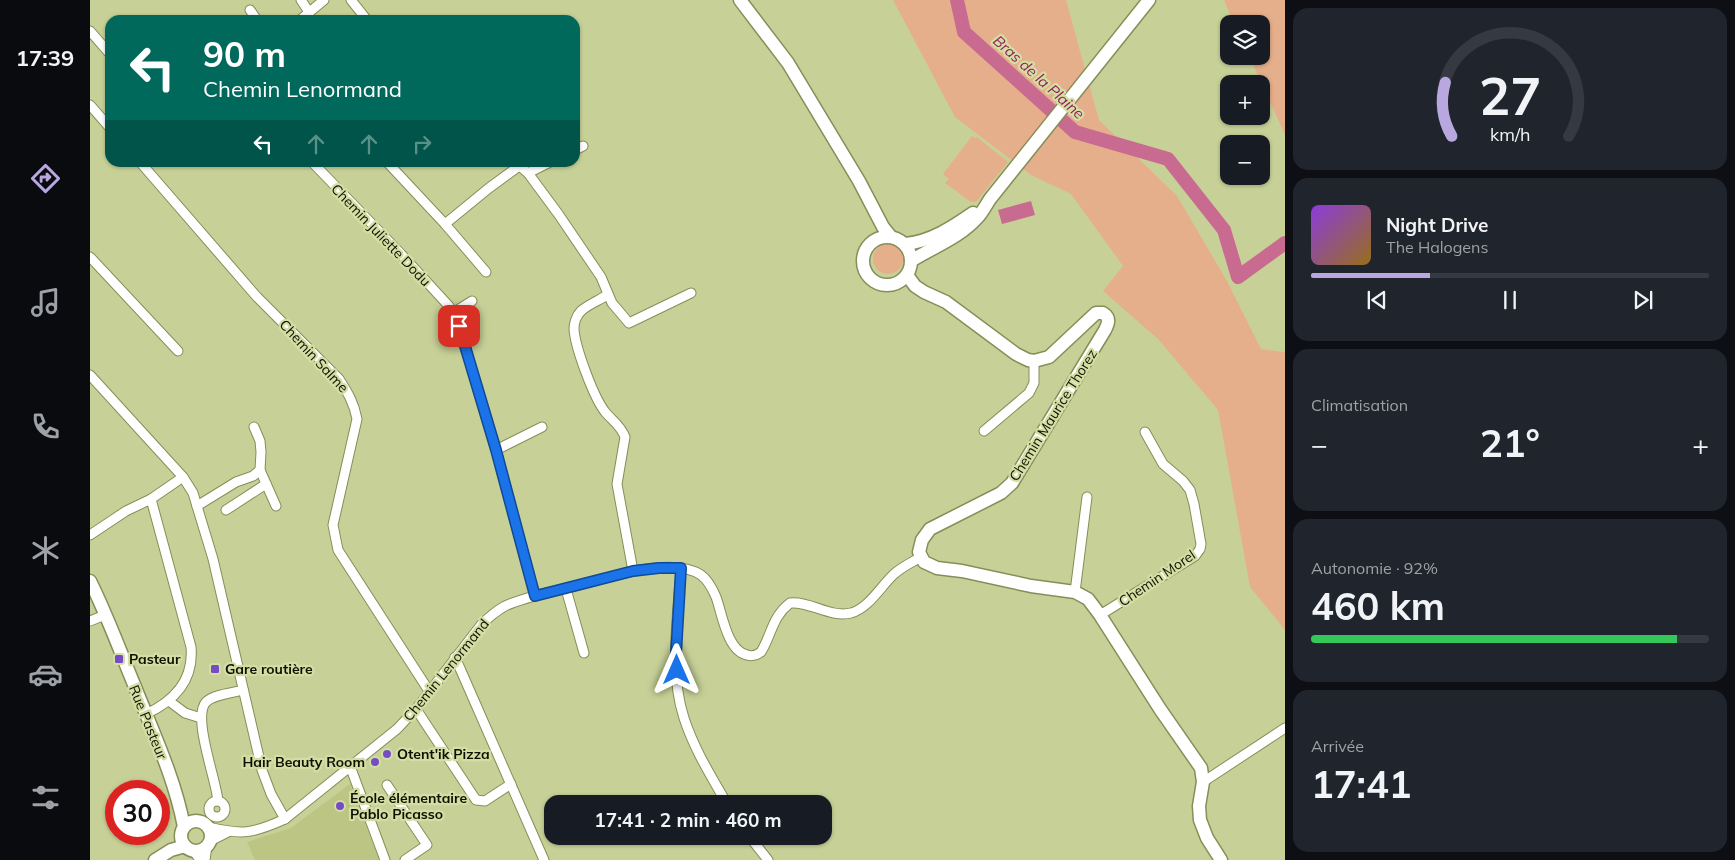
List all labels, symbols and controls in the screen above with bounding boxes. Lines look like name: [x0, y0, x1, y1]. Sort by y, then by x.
map controls: [1220, 15, 1270, 185]
button: layers: [1220, 15, 1270, 65]
water label: Bras de la Plaine: [989, 31, 1089, 123]
text: 90 m: [203, 32, 286, 76]
icon: left: [120, 35, 185, 100]
text: 17:39: [16, 44, 74, 72]
text: 27: [1479, 63, 1541, 128]
text: Chemin Lenormand: [203, 75, 402, 103]
button: +: [1220, 75, 1270, 125]
text: km/h: [1490, 123, 1530, 145]
icon: left: [249, 130, 277, 158]
icon: ahead: [302, 130, 330, 158]
icon: ahead: [355, 130, 383, 158]
icon: right: [408, 130, 436, 158]
button: −: [1220, 135, 1270, 185]
icon: directions: [28, 161, 63, 196]
street label: Chemin Juliette Dodu: [327, 180, 435, 290]
text: Night Drive: [1386, 213, 1488, 237]
text: The Halogens: [1386, 237, 1488, 257]
icon: music: [28, 285, 63, 320]
icon: previous: [1363, 286, 1391, 314]
icon: pause: [1496, 286, 1524, 314]
icon: next: [1629, 286, 1657, 314]
pin: [438, 305, 480, 347]
icon: arrive: [445, 312, 473, 340]
street label: Chemin Salme: [276, 316, 352, 396]
street label: Chemin Maurice Thorez: [1005, 346, 1101, 484]
text: Climatisation: [1311, 395, 1408, 415]
icon: phone: [28, 409, 63, 444]
text: 21°: [1480, 419, 1540, 467]
text: −: [1311, 427, 1328, 462]
text: +: [1692, 427, 1709, 462]
icon: climate: [28, 533, 63, 568]
street label: Chemin Morel: [1115, 546, 1199, 610]
text: Autonomie · 92%: [1311, 558, 1438, 578]
text: 460 km: [1311, 582, 1445, 630]
street label: Chemin Lenormand: [399, 615, 493, 725]
position arrow: [650, 643, 702, 695]
place label: Pasteur: [129, 650, 181, 668]
marker: Pasteur: [113, 653, 125, 665]
icon: car: [28, 657, 63, 692]
place label: Gare routière: [225, 660, 313, 678]
marker: Gare routière: [209, 663, 221, 675]
street label: Rue Pasteur: [125, 682, 171, 763]
text: Arrivée: [1311, 736, 1364, 756]
place label: Otent'ik Pizza: [397, 745, 490, 763]
marker: Otent'ik Pizza: [381, 748, 393, 760]
place label: Hair Beauty Room: [242, 753, 365, 771]
marker: Hair Beauty Room: [369, 756, 381, 768]
text: 17:41: [1311, 760, 1412, 808]
icon: filters: [28, 780, 63, 815]
speed limit sign: 30: [105, 780, 170, 845]
place label: École élémentaire Pablo Picasso: [350, 789, 467, 823]
marker: École élémentaire Pablo Picasso: [334, 800, 346, 812]
text: 17:41 · 2 min · 460 m: [594, 808, 782, 832]

